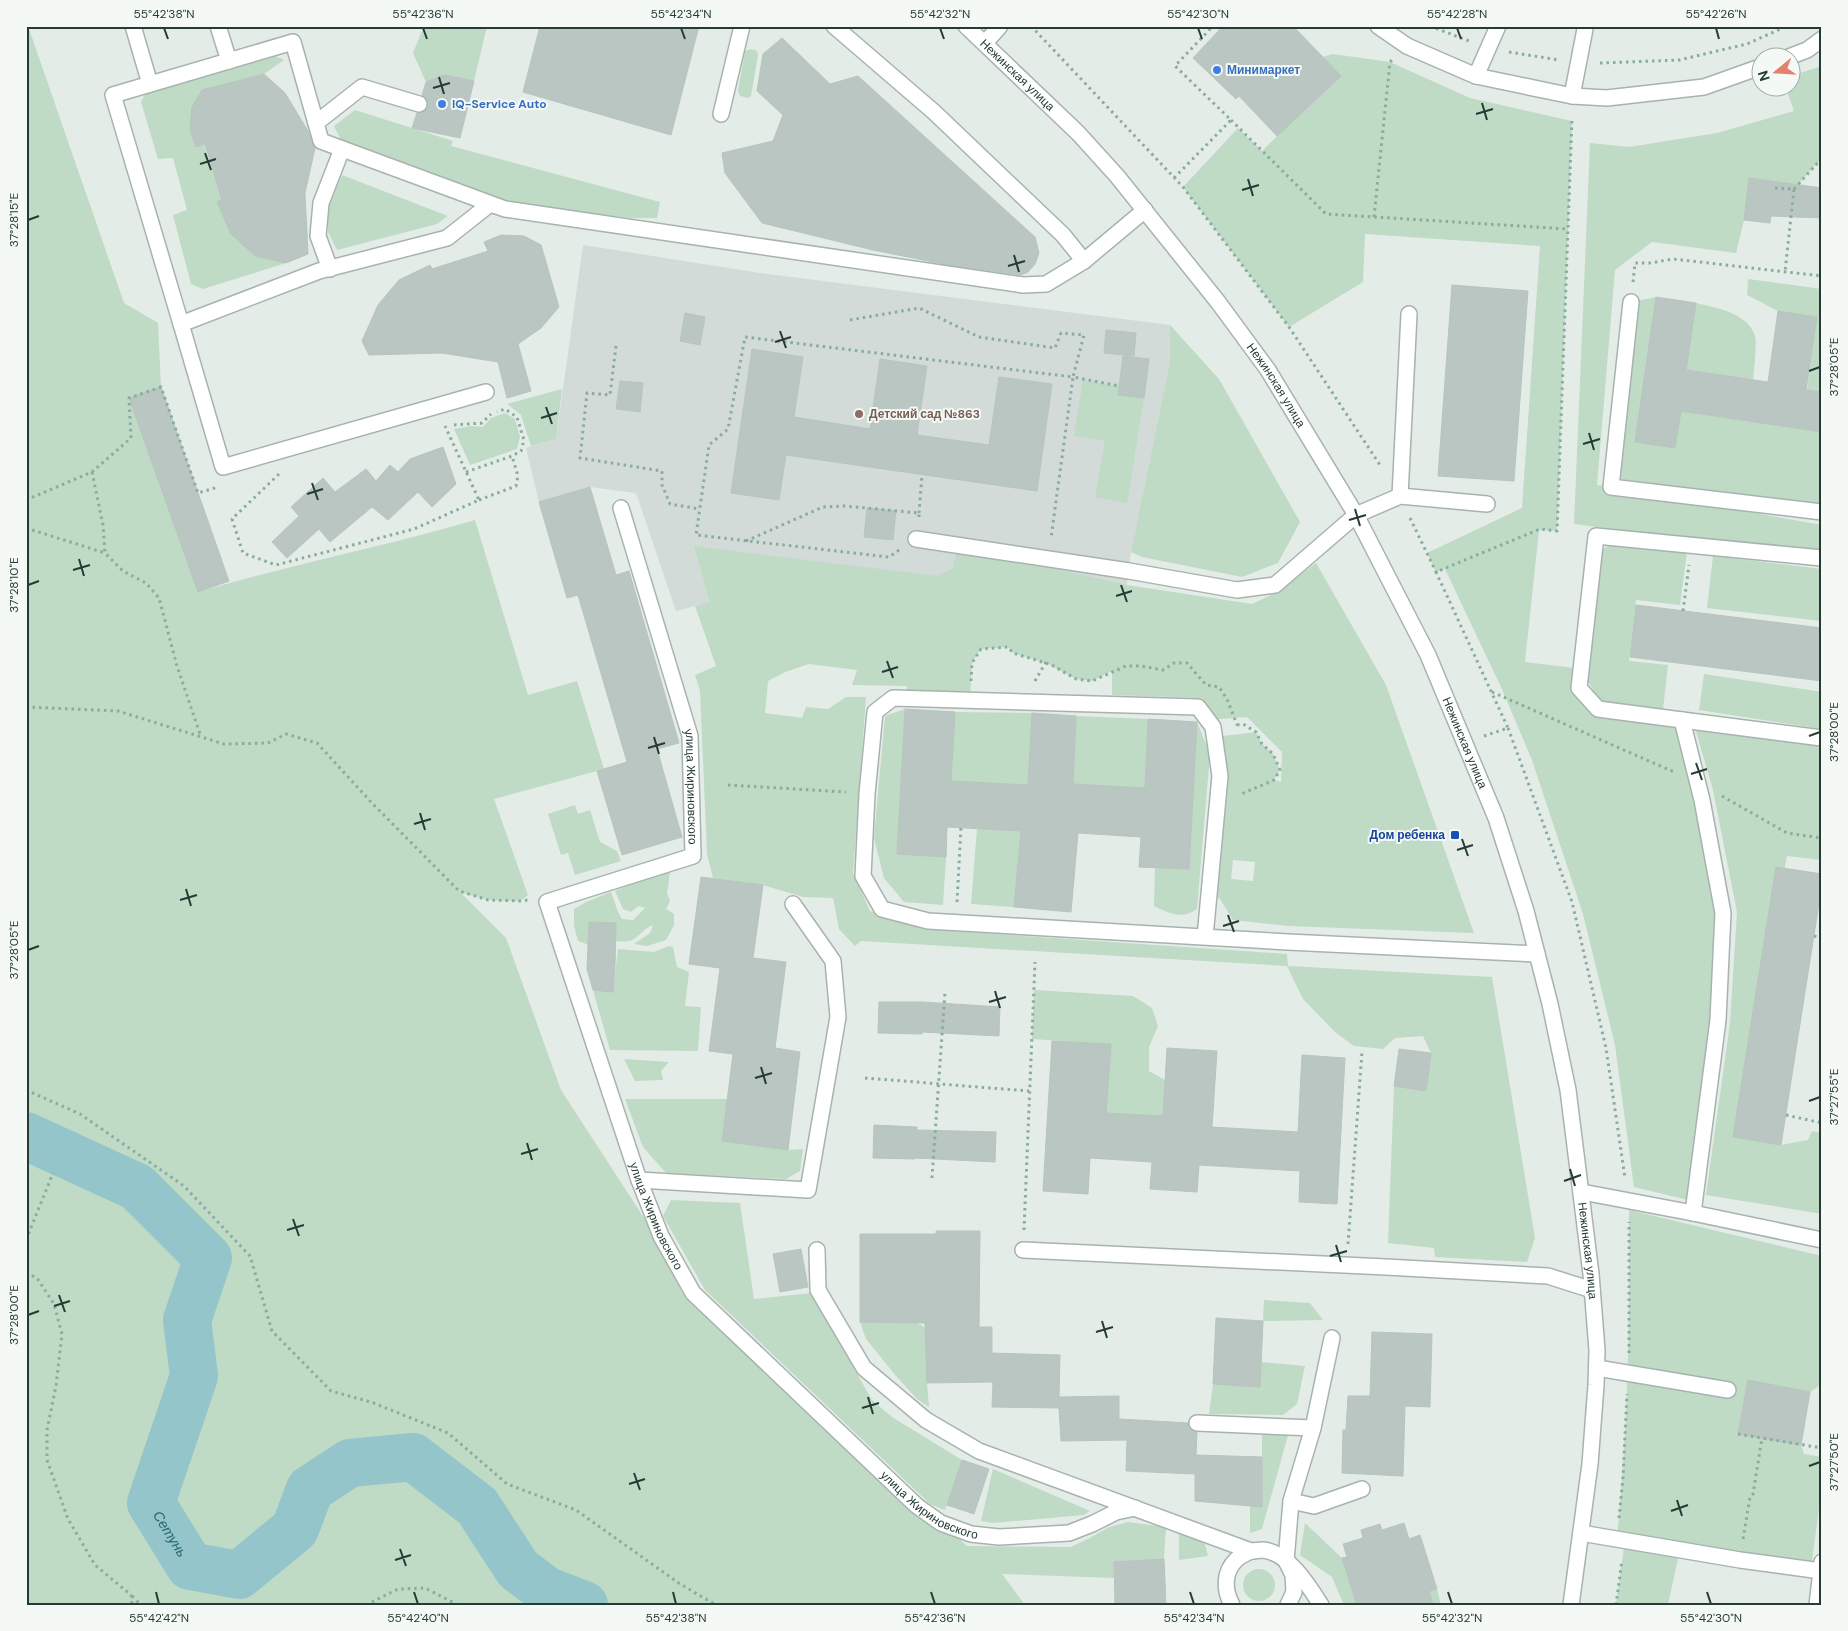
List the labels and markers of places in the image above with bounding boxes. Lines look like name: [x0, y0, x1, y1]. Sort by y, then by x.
place label: Минимаркет: [1227, 62, 1300, 78]
marker: Минимаркет: [1211, 64, 1223, 76]
place label: IQ-Service Auto: [452, 96, 547, 112]
marker: IQ-Service Auto: [436, 98, 448, 110]
place label: Детский сад №863: [869, 406, 980, 422]
marker: Детский сад №863: [853, 408, 865, 420]
place label: Дом ребенка: [1370, 827, 1445, 843]
marker: Дом ребенка: [1449, 829, 1461, 841]

